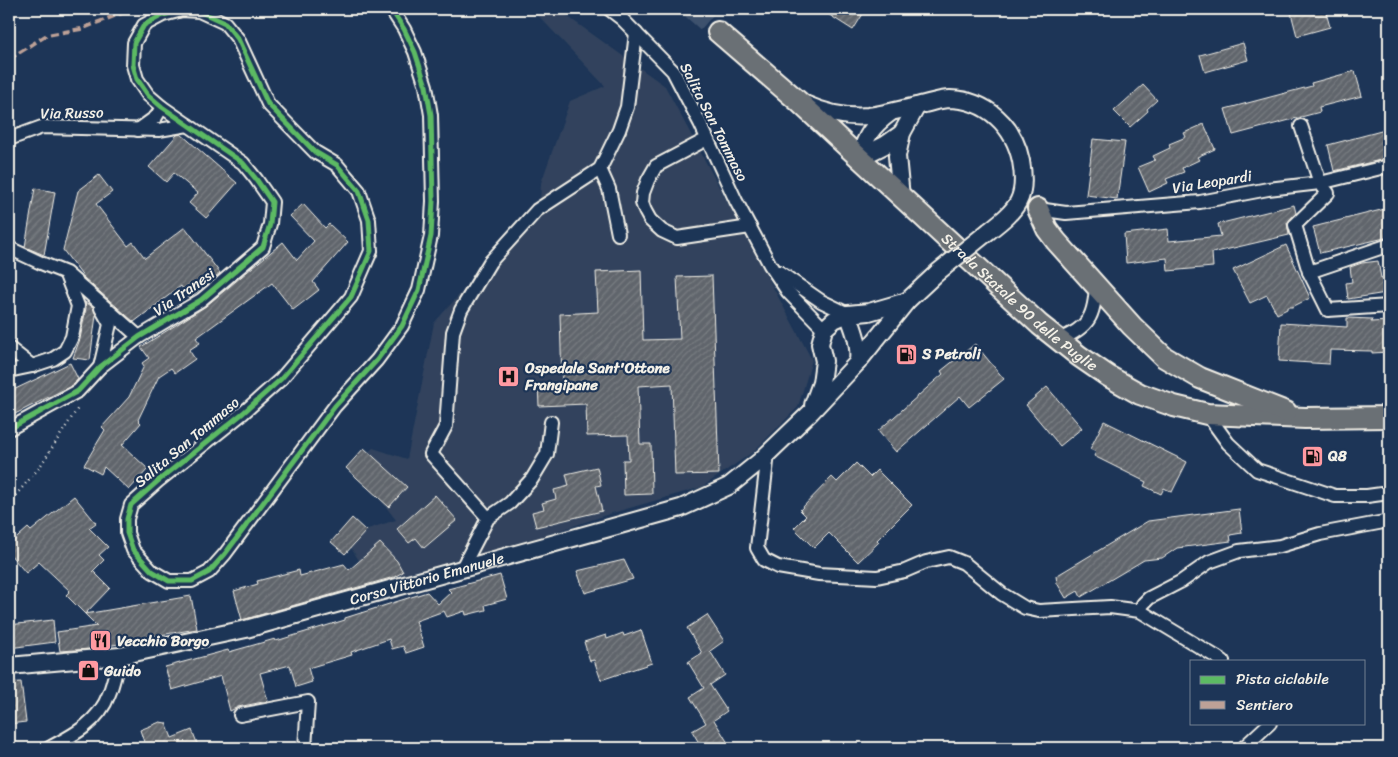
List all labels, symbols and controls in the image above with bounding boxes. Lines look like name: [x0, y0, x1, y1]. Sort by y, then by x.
street label: Salita San Tommaso: [673, 58, 755, 187]
street label: Via Russo: [40, 99, 104, 127]
street label: Via Leopardi: [1171, 163, 1254, 201]
street label: Strada Statale 90 delle Puglie: [935, 226, 1103, 378]
street label: Via Tranesi: [148, 261, 221, 323]
place label: S Petroli: [921, 341, 981, 367]
fuel station icon: S Petroli: [894, 342, 918, 366]
place label: Ospedale Sant'Ottone Frangipane: [524, 355, 671, 398]
hospital icon: Ospedale Sant'Ottone Frangipane: [497, 365, 521, 389]
street label: Salita San Tommaso: [128, 390, 246, 494]
place label: Q8: [1327, 443, 1348, 469]
fuel station icon: Q8: [1300, 444, 1324, 468]
street label: Corso Vittorio Emanuele: [347, 545, 507, 613]
place label: Vecchio Borgo: [117, 628, 210, 654]
restaurant icon: Vecchio Borgo: [89, 629, 113, 653]
place label: Guido: [103, 658, 141, 684]
shop icon: Guido: [76, 659, 100, 683]
legend: [1190, 660, 1366, 724]
text: Pista ciclabile: [1236, 666, 1329, 692]
text: Sentiero: [1236, 692, 1293, 718]

